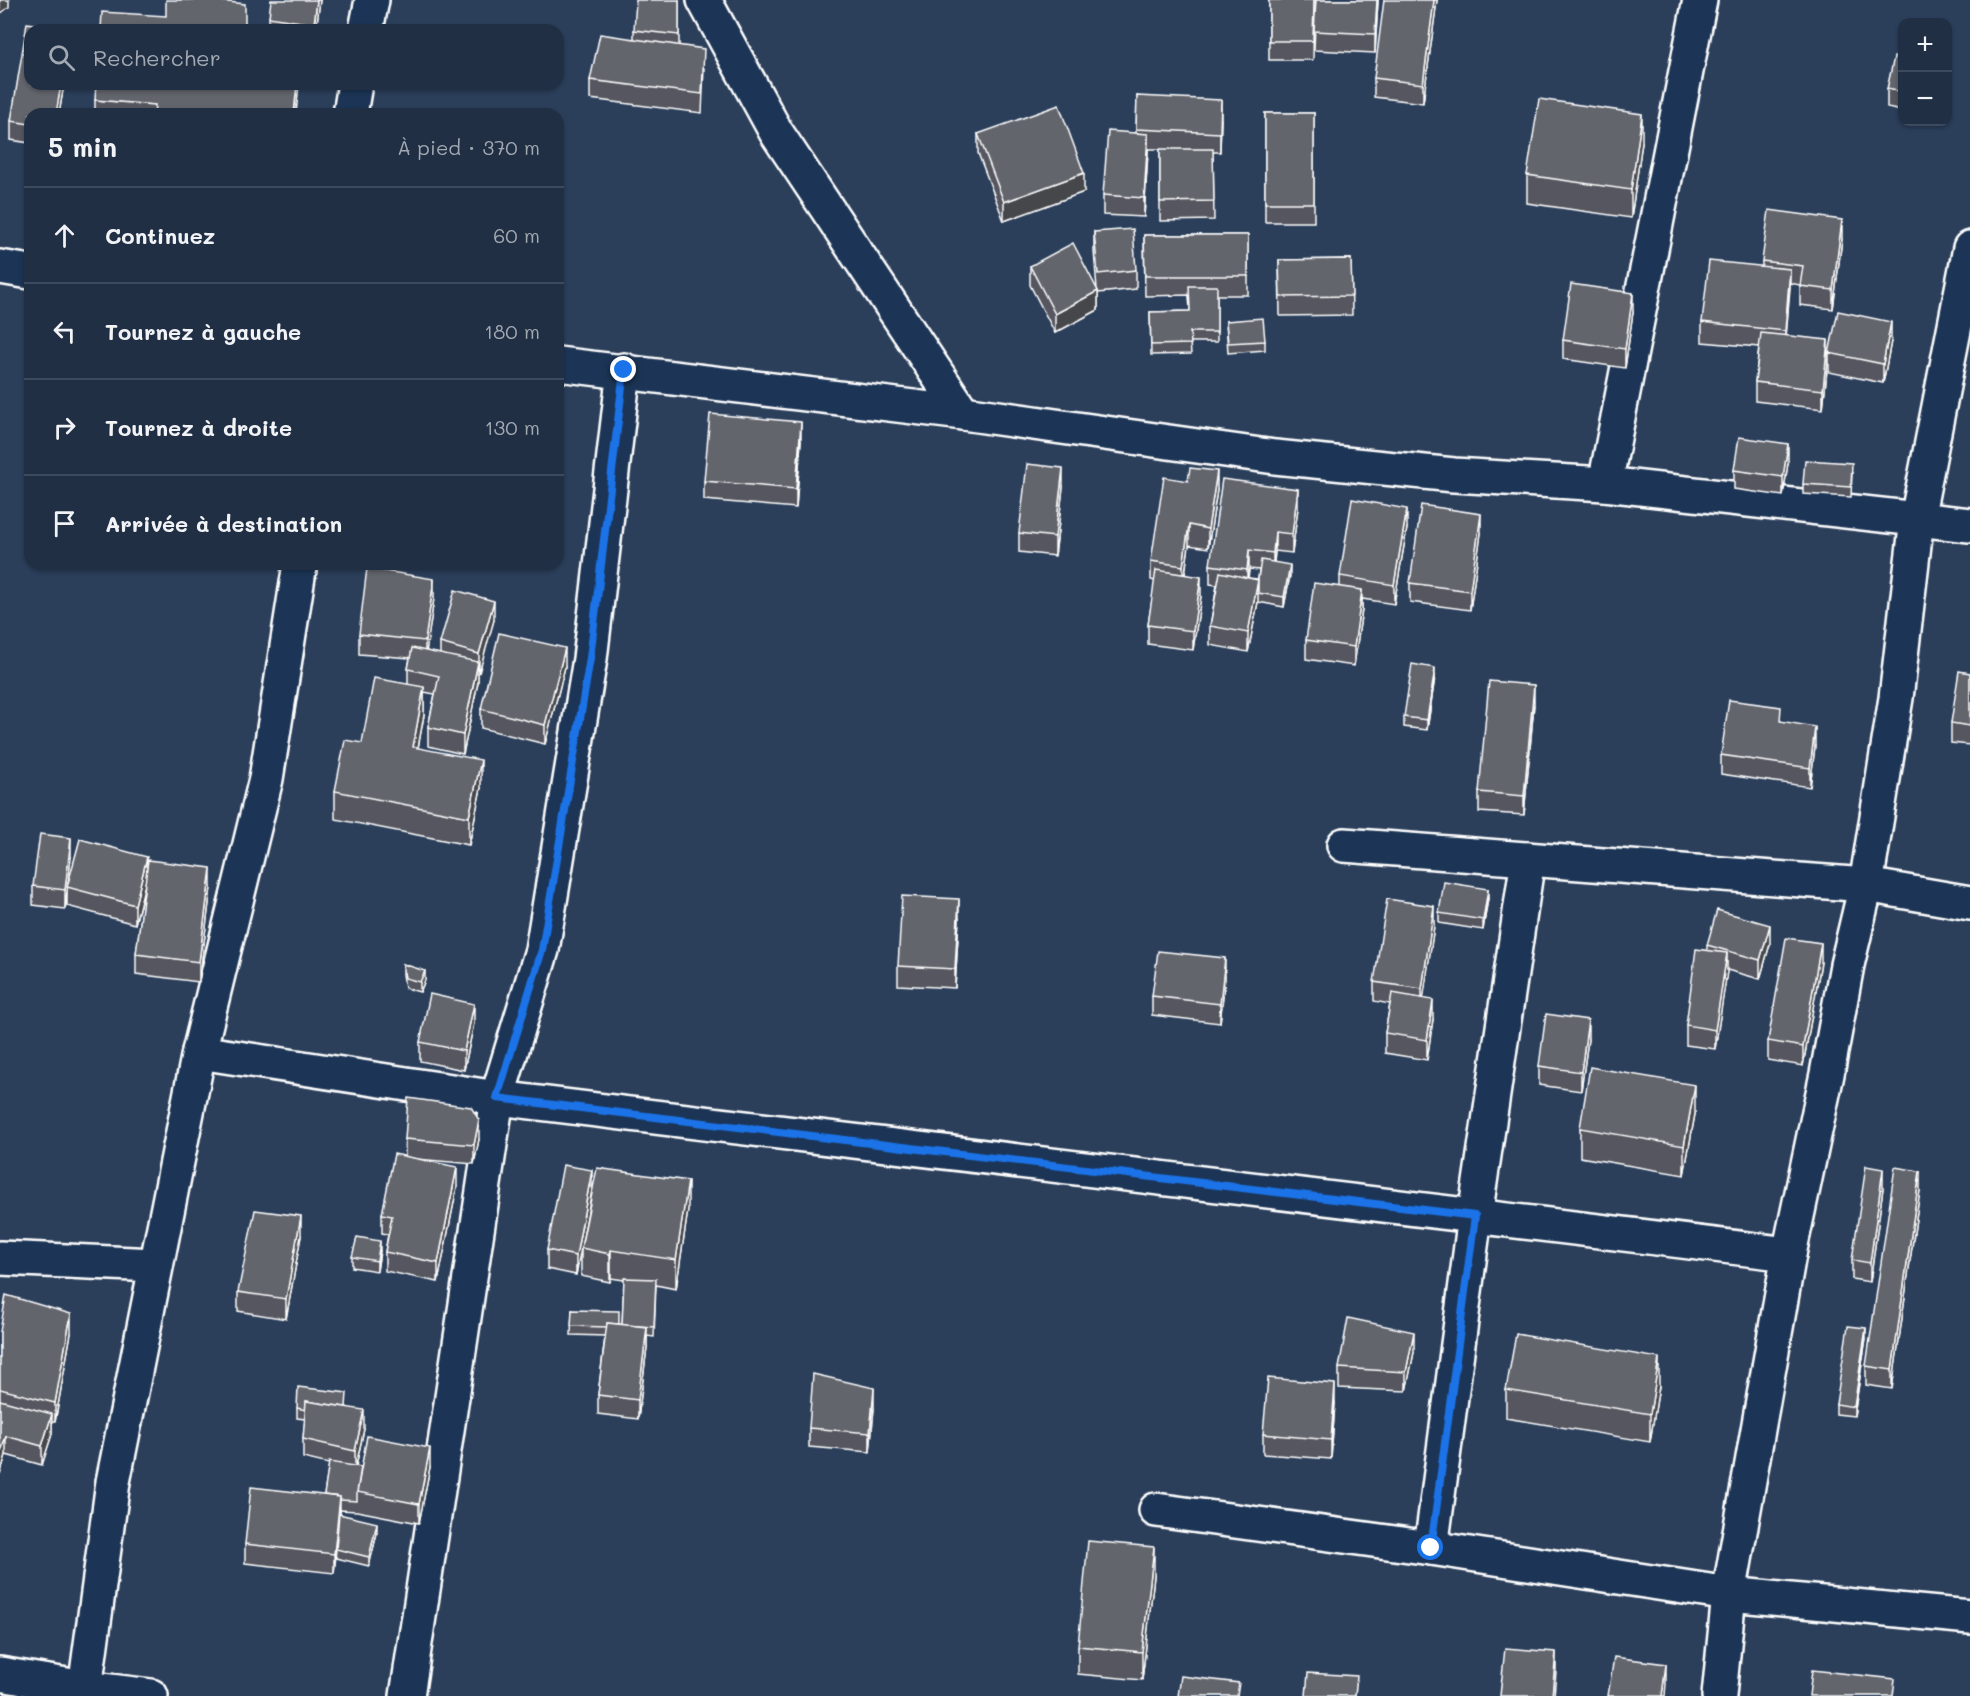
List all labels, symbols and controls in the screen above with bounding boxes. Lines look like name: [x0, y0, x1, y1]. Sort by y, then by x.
map controls: [1898, 18, 1952, 126]
button: +: [1898, 18, 1952, 72]
search box: [24, 24, 564, 90]
icon: search: [45, 41, 78, 74]
text: Rechercher: [93, 43, 221, 72]
button: −: [1898, 72, 1952, 126]
text: 5 min: [48, 130, 117, 164]
text: À pied · 370 m: [397, 134, 540, 160]
icon: ahead: [48, 219, 81, 252]
text: Continuez: [105, 221, 215, 250]
text: 60 m: [493, 222, 540, 248]
icon: left: [48, 315, 81, 348]
text: Tournez à gauche: [105, 317, 301, 346]
text: 180 m: [484, 318, 540, 344]
route end: [610, 356, 636, 382]
icon: right: [48, 411, 81, 444]
text: Tournez à droite: [105, 413, 292, 442]
text: 130 m: [485, 414, 540, 440]
icon: arrive: [48, 507, 81, 540]
text: Arrivée à destination: [105, 509, 342, 538]
route start: [1417, 1534, 1443, 1560]

